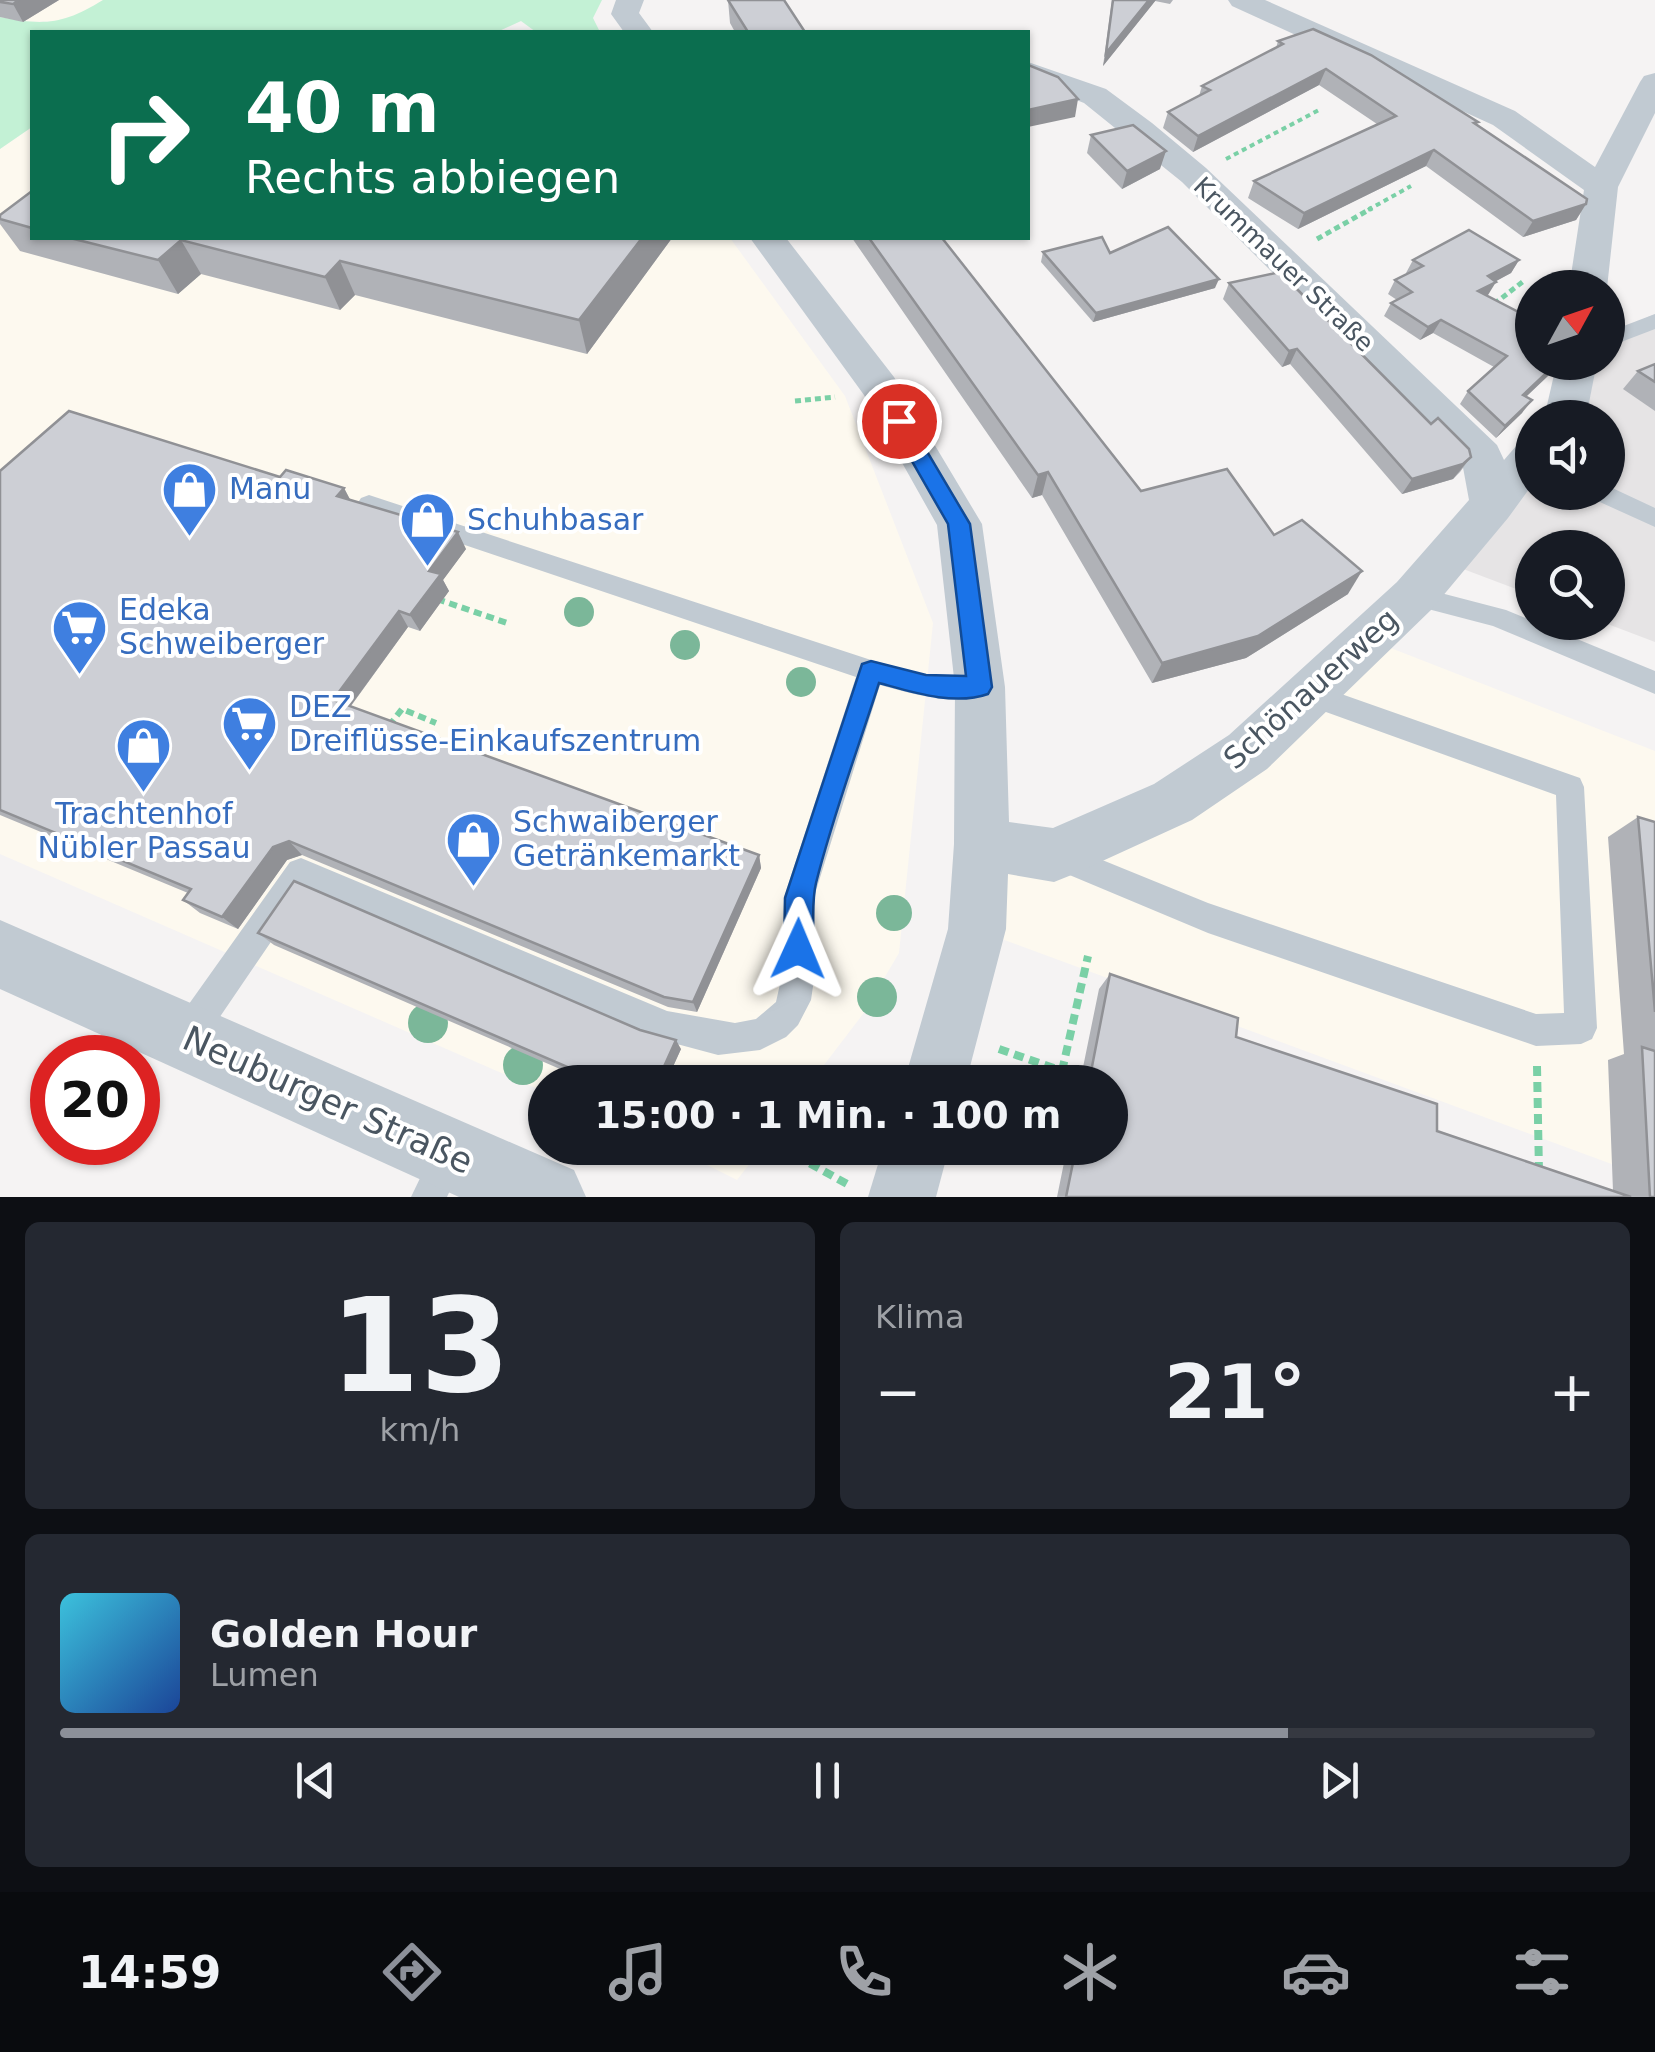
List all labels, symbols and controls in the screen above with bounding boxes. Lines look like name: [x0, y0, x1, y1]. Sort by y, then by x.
text: 40 m: [245, 67, 440, 149]
icon: right: [80, 70, 210, 200]
text: Rechts abbiegen: [245, 151, 620, 204]
street label: Krummauer Straße: [1188, 171, 1379, 358]
north arrow: [1515, 270, 1625, 380]
map controls: [1515, 270, 1625, 640]
pin: [857, 379, 942, 464]
icon: arrive: [872, 394, 927, 449]
button: sound: [1515, 400, 1625, 510]
shop icon: Manu: [160, 459, 220, 538]
place label: Manu: [229, 471, 311, 506]
shop icon: Schuhbasar: [398, 490, 458, 569]
place label: Schuhbasar: [467, 502, 644, 537]
button: search: [1515, 530, 1625, 640]
place label: Edeka Schweiberger: [119, 592, 325, 661]
supermarket icon: Edeka Schweiberger: [50, 597, 110, 676]
street label: Schönauerweg: [1216, 601, 1405, 776]
place label: DEZ Dreiflüsse-Einkaufszentrum: [289, 689, 701, 758]
supermarket icon: DEZ Dreiflüsse-Einkaufszentrum: [220, 694, 280, 773]
shop icon: Trachtenhof Nübler Passau: [114, 716, 174, 795]
place label: Trachtenhof Nübler Passau: [38, 796, 250, 865]
place label: Schwaiberger Getränkemarkt: [513, 804, 740, 873]
shop icon: Schwaiberger Getränkemarkt: [444, 809, 504, 888]
position arrow: [746, 897, 850, 1001]
street label: Neuburger Straße: [177, 1018, 479, 1182]
speed limit sign: 20: [30, 1035, 160, 1165]
text: 15:00 · 1 Min. · 100 m: [595, 1093, 1061, 1137]
text: 13: [330, 1270, 510, 1422]
text: Klima: [875, 1298, 965, 1336]
text: 21°: [1164, 1348, 1306, 1436]
text: −: [875, 1360, 921, 1424]
text: +: [1549, 1360, 1595, 1424]
text: km/h: [380, 1411, 460, 1449]
text: Golden Hour: [210, 1612, 477, 1656]
text: Lumen: [210, 1656, 319, 1694]
icon: previous: [288, 1753, 343, 1808]
icon: pause: [800, 1753, 855, 1808]
icon: next: [1312, 1753, 1367, 1808]
icon: directions: [377, 1937, 447, 2007]
icon: music: [603, 1937, 673, 2007]
icon: phone: [829, 1937, 899, 2007]
icon: climate: [1055, 1937, 1125, 2007]
icon: car: [1281, 1937, 1351, 2007]
icon: filters: [1507, 1937, 1577, 2007]
text: 14:59: [78, 1946, 221, 1999]

